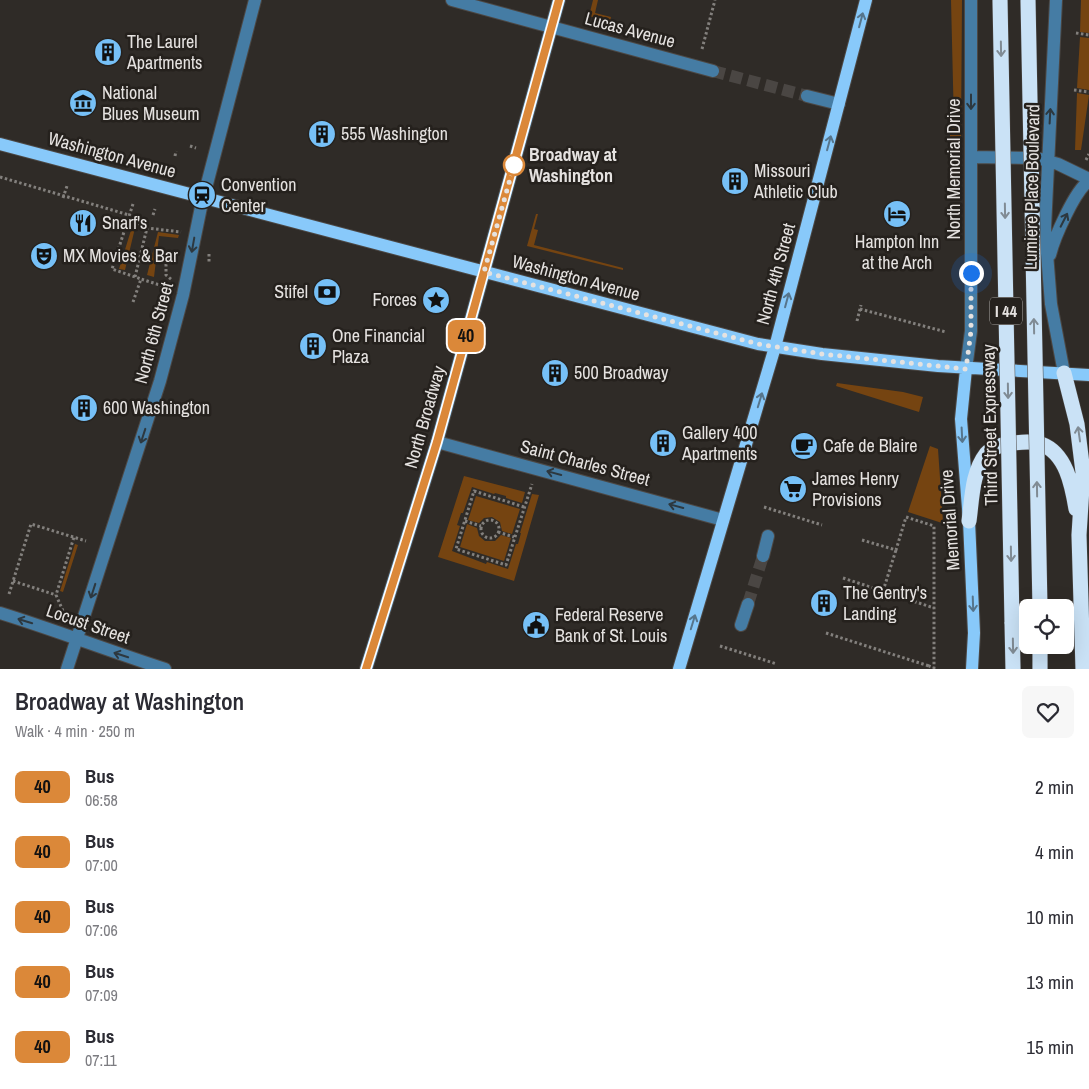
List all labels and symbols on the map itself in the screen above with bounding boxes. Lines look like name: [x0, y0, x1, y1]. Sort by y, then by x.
street label: Lucas Avenue: [582, 5, 678, 54]
one-way arrow: [856, 12, 866, 28]
place label: The Laurel Apartments: [126, 29, 202, 75]
building icon: The Laurel Apartments: [93, 37, 123, 67]
one-way arrow: [996, 40, 1006, 56]
place label: National Blues Museum: [102, 80, 200, 126]
museum icon: National Blues Museum: [68, 88, 98, 118]
one-way arrow: [966, 94, 976, 110]
street label: North Memorial Drive: [941, 98, 966, 240]
street label: Lumiere Place Boulevard: [1018, 104, 1045, 270]
one-way arrow: [1045, 108, 1054, 124]
building icon: 555 Washington: [307, 119, 337, 149]
place label: 555 Washington: [341, 121, 448, 146]
street label: Washington Avenue: [45, 125, 179, 184]
one-way arrow: [824, 136, 834, 152]
place label: Broadway at Washington: [529, 142, 617, 188]
marker: Broadway at Washington: [503, 154, 525, 176]
place label: Missouri Athletic Club: [753, 158, 838, 204]
building icon: Missouri Athletic Club: [720, 166, 750, 196]
place label: Convention Center: [221, 172, 297, 218]
station icon: Convention Center: [187, 180, 217, 210]
hotel icon: Hampton Inn at the Arch: [882, 199, 912, 229]
one-way arrow: [1000, 203, 1009, 219]
restaurant icon: Snarf's: [68, 208, 98, 238]
place label: Snarf's: [102, 210, 148, 235]
one-way arrow: [1059, 213, 1069, 228]
street label: North 4th Street: [750, 220, 801, 327]
place label: Hampton Inn at the Arch: [855, 229, 939, 275]
one-way arrow: [188, 237, 198, 253]
theatre icon: MX Movies & Bar: [29, 241, 59, 271]
place label: MX Movies & Bar: [63, 243, 178, 268]
street label: Washington Avenue: [509, 248, 643, 307]
your location: [959, 261, 984, 286]
bank icon: Stifel: [312, 277, 342, 307]
street label: North 6th Street: [128, 279, 179, 386]
place label: Stifel: [274, 279, 308, 304]
place icon: Forces: [421, 285, 451, 315]
place label: Forces: [373, 287, 417, 312]
one-way arrow: [783, 293, 793, 309]
road number: I 44: [990, 298, 1022, 324]
one-way arrow: [1029, 319, 1039, 335]
line badge: 40: [444, 320, 488, 352]
place label: One Financial Plaza: [332, 323, 425, 369]
building icon: One Financial Plaza: [298, 331, 328, 361]
street label: Third Street Expressway: [976, 343, 1003, 506]
building icon: 500 Broadway: [540, 358, 570, 388]
place label: 500 Broadway: [574, 360, 669, 385]
street label: North Broadway: [398, 362, 451, 471]
one-way arrow: [1003, 382, 1013, 399]
one-way arrow: [755, 392, 765, 408]
building icon: 600 Washington: [69, 393, 99, 423]
place label: 600 Washington: [103, 395, 210, 420]
place label: Gallery 400 Apartments: [681, 420, 757, 466]
one-way arrow: [958, 426, 967, 442]
one-way arrow: [1074, 426, 1084, 442]
one-way arrow: [138, 428, 147, 443]
building icon: Gallery 400 Apartments: [648, 428, 678, 458]
cafe icon: Cafe de Blaire: [789, 431, 819, 461]
street label: Saint Charles Street: [518, 433, 653, 492]
place label: Cafe de Blaire: [823, 433, 917, 458]
place label: James Henry Provisions: [812, 466, 900, 512]
one-way arrow: [546, 468, 562, 477]
street label: Memorial Drive: [934, 469, 965, 571]
supermarket icon: James Henry Provisions: [778, 474, 808, 504]
one-way arrow: [1032, 481, 1042, 498]
one-way arrow: [669, 501, 685, 511]
one-way arrow: [1006, 545, 1016, 561]
place label: The Gentry's Landing: [843, 580, 927, 626]
one-way arrow: [88, 583, 98, 599]
building icon: The Gentry's Landing: [809, 588, 839, 618]
one-way arrow: [968, 596, 977, 612]
street label: Locust Street: [43, 598, 133, 650]
place label: Federal Reserve Bank of St. Louis: [555, 602, 667, 648]
public building icon: Federal Reserve Bank of St. Louis: [521, 610, 551, 640]
one-way arrow: [689, 615, 698, 631]
one-way arrow: [18, 616, 34, 626]
one-way arrow: [1008, 637, 1018, 653]
one-way arrow: [114, 650, 129, 659]

